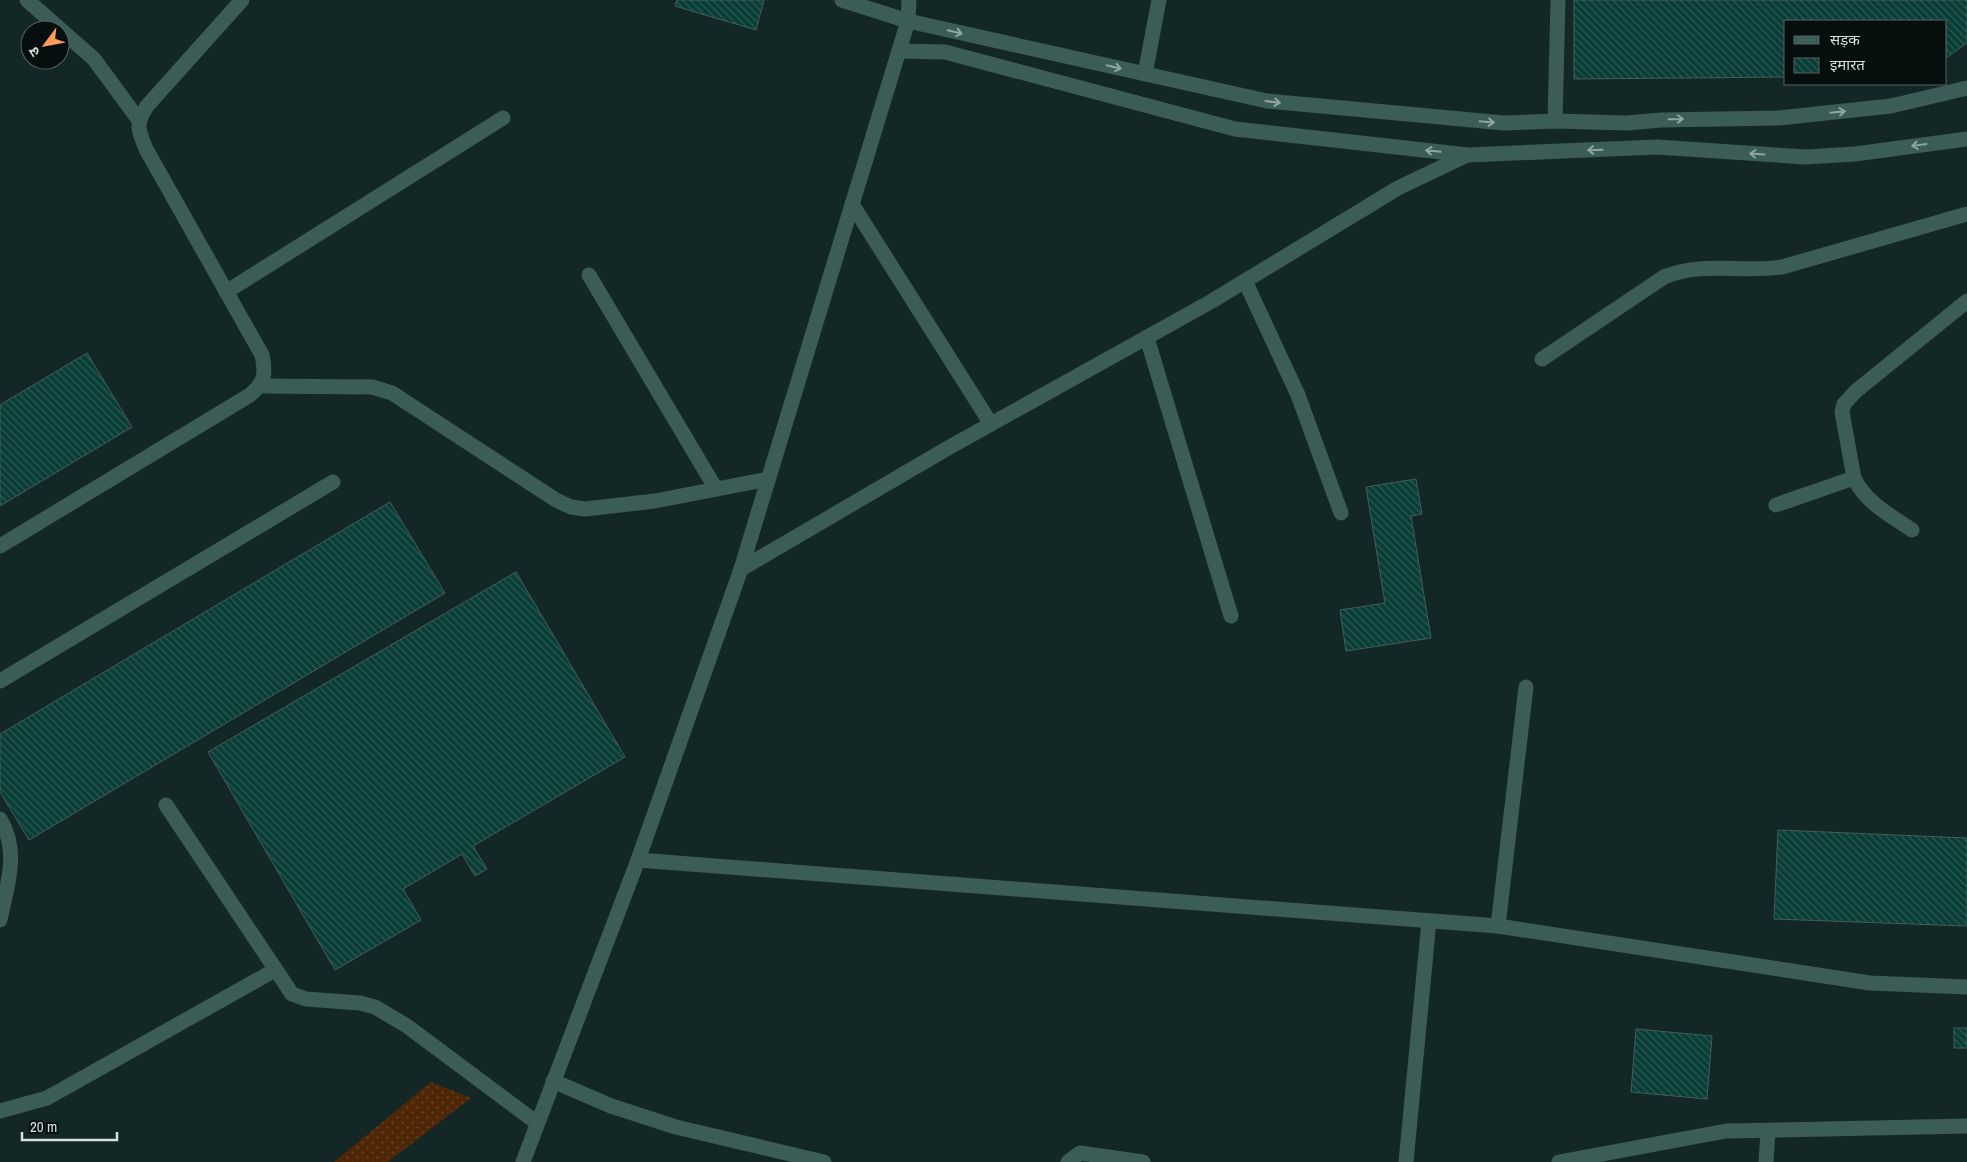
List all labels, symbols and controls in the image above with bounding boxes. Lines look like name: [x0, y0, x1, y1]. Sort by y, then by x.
north arrow: [20, 20, 70, 70]
legend: [1784, 20, 1947, 85]
one-way arrow: [947, 28, 963, 37]
text: सड़क: [1830, 29, 1860, 50]
text: उ: [24, 43, 44, 60]
text: इमारत: [1830, 54, 1865, 75]
one-way arrow: [1105, 63, 1121, 72]
one-way arrow: [1264, 97, 1280, 107]
one-way arrow: [1830, 107, 1846, 117]
one-way arrow: [1667, 114, 1683, 124]
one-way arrow: [1479, 117, 1495, 126]
one-way arrow: [1911, 141, 1927, 151]
one-way arrow: [1587, 145, 1603, 154]
one-way arrow: [1425, 146, 1441, 156]
one-way arrow: [1749, 149, 1765, 159]
scale bar: [22, 1110, 118, 1142]
text: 20 m: [30, 1116, 57, 1137]

